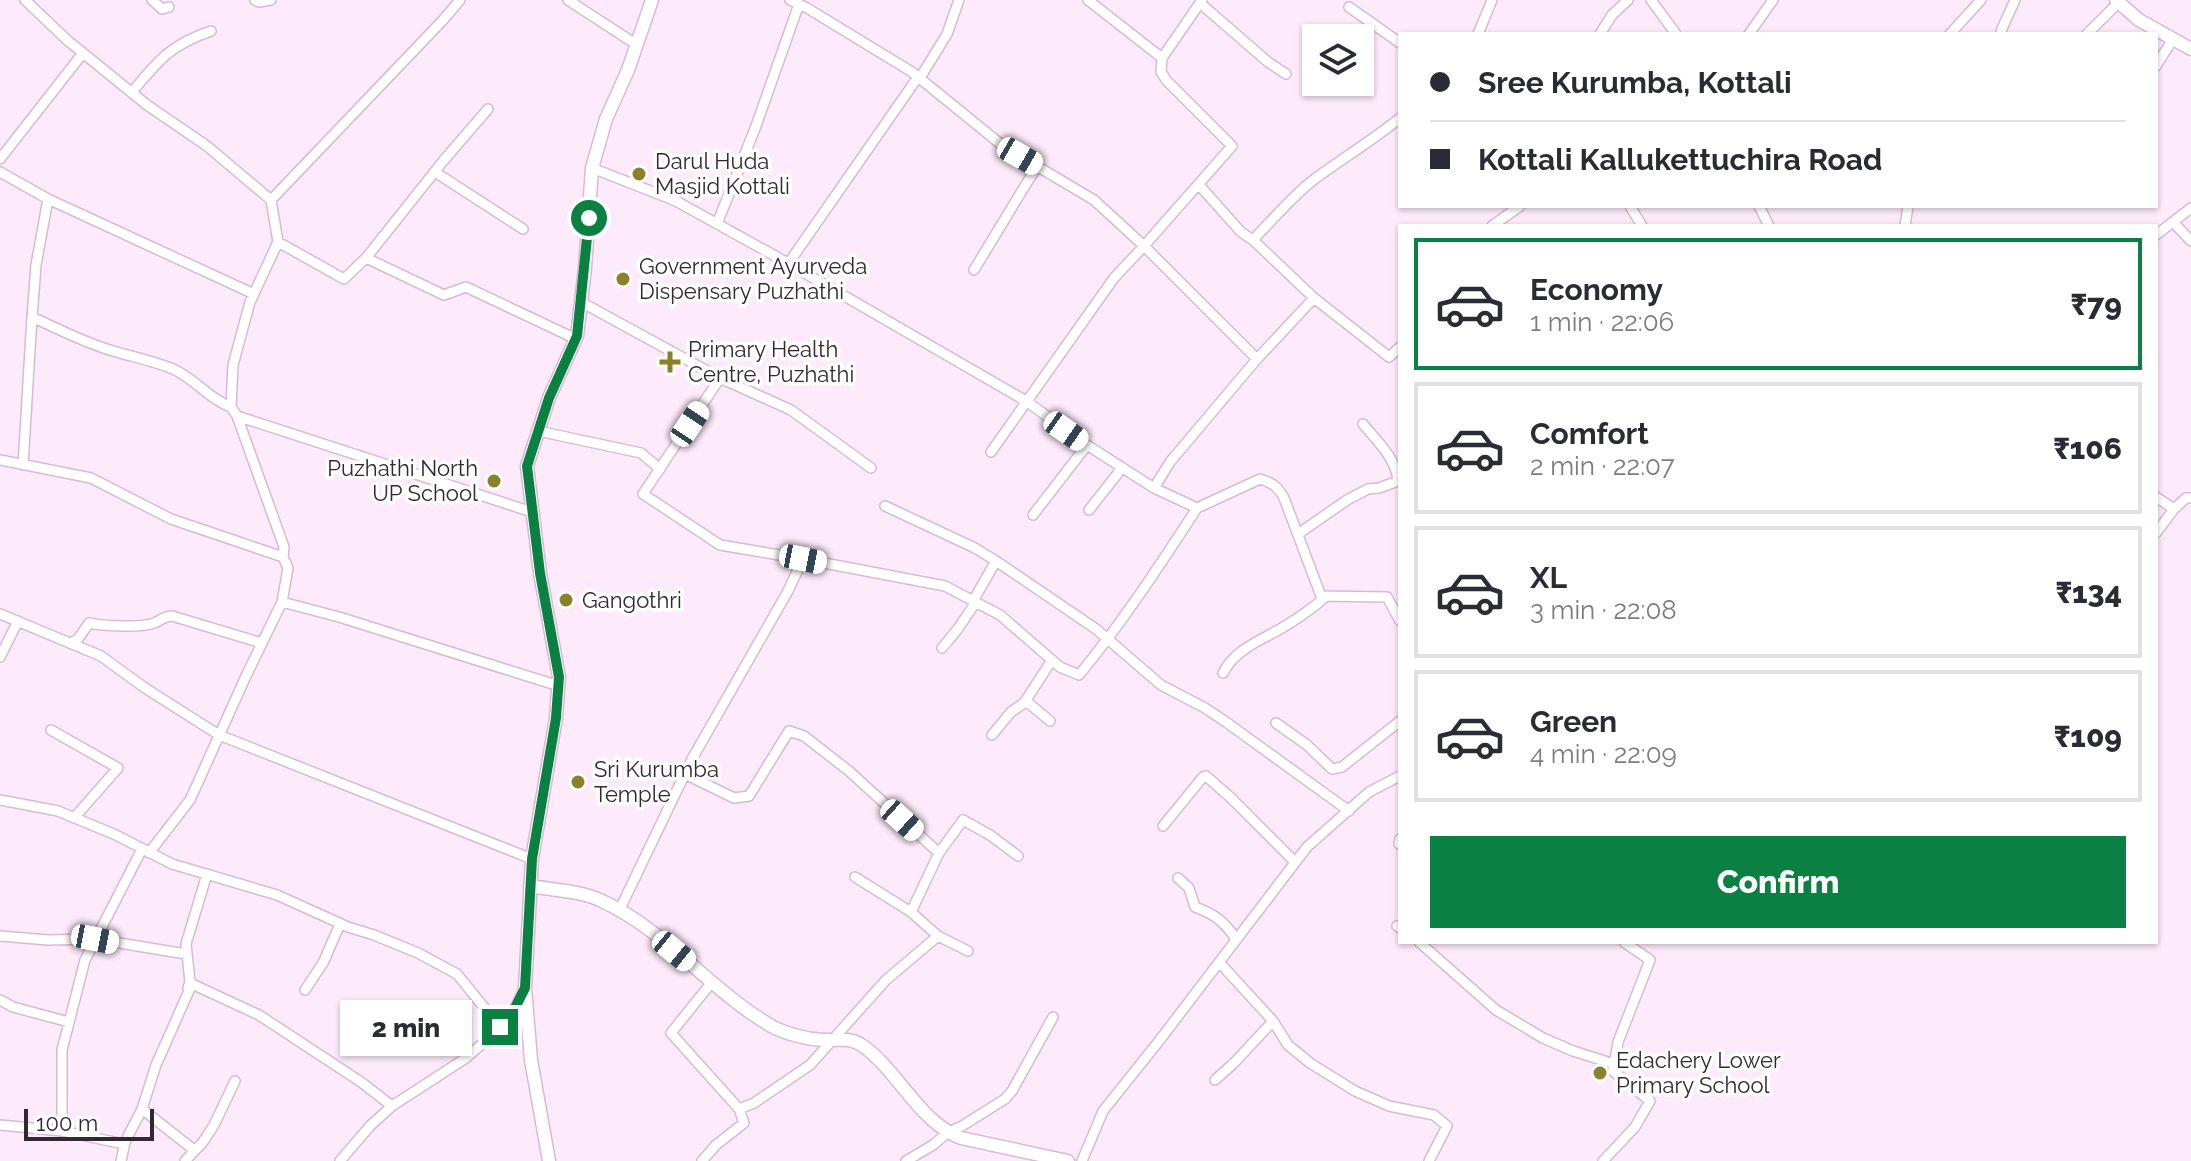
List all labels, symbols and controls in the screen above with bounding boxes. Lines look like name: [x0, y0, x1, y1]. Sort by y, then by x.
map controls: [1302, 24, 1374, 96]
button: layers: [1302, 24, 1374, 96]
text: Sree Kurumba, Kottali: [1478, 65, 1792, 100]
car: [993, 134, 1047, 178]
text: Kottali Kallukettuchira Road: [1478, 142, 1882, 177]
place label: Darul Huda Masjid Kottali: [655, 148, 790, 199]
marker: Darul Huda Masjid Kottali: [630, 165, 648, 183]
route start: [571, 200, 607, 236]
place label: Government Ayurveda Dispensary Puzhathi: [639, 253, 867, 304]
icon: car: [1434, 268, 1506, 340]
marker: Government Ayurveda Dispensary Puzhathi: [614, 270, 632, 288]
text: Economy: [1530, 272, 1663, 307]
text: ₹79: [2070, 287, 2122, 322]
text: 1 min · 22:06: [1530, 307, 1674, 337]
place label: Primary Health Centre, Puzhathi: [688, 336, 854, 387]
marker: Primary Health Centre, Puzhathi: [659, 351, 681, 373]
car: [667, 397, 713, 451]
car: [1039, 407, 1093, 455]
icon: car: [1434, 412, 1506, 484]
text: Comfort: [1530, 416, 1649, 451]
text: ₹106: [2053, 431, 2122, 466]
text: 2 min · 22:07: [1530, 451, 1675, 481]
place label: Puzhathi North UP School: [327, 455, 478, 506]
marker: Puzhathi North UP School: [485, 472, 503, 490]
car: [777, 543, 829, 575]
icon: car: [1434, 556, 1506, 628]
text: XL: [1530, 560, 1567, 595]
text: ₹134: [2055, 575, 2122, 610]
place label: Gangothri: [582, 587, 682, 613]
marker: Gangothri: [557, 591, 575, 609]
text: 3 min · 22:08: [1530, 595, 1677, 625]
icon: car: [1434, 700, 1506, 772]
text: Green: [1530, 704, 1617, 739]
text: ₹109: [2054, 719, 2122, 754]
text: 4 min · 22:09: [1530, 739, 1677, 769]
place label: Sri Kurumba Temple: [594, 756, 719, 807]
marker: Sri Kurumba Temple: [569, 773, 587, 791]
car: [876, 795, 928, 845]
button: Confirm: [1430, 836, 2126, 928]
car: [69, 923, 121, 955]
car: [648, 927, 700, 975]
callout: 2 min: [340, 999, 472, 1055]
route end: [482, 1009, 518, 1045]
text: 2 min: [372, 1013, 440, 1043]
place label: Edachery Lower Primary School: [1616, 1047, 1781, 1098]
marker: Edachery Lower Primary School: [1591, 1064, 1609, 1082]
scale bar: [24, 1105, 154, 1141]
text: 100 m: [36, 1110, 98, 1136]

